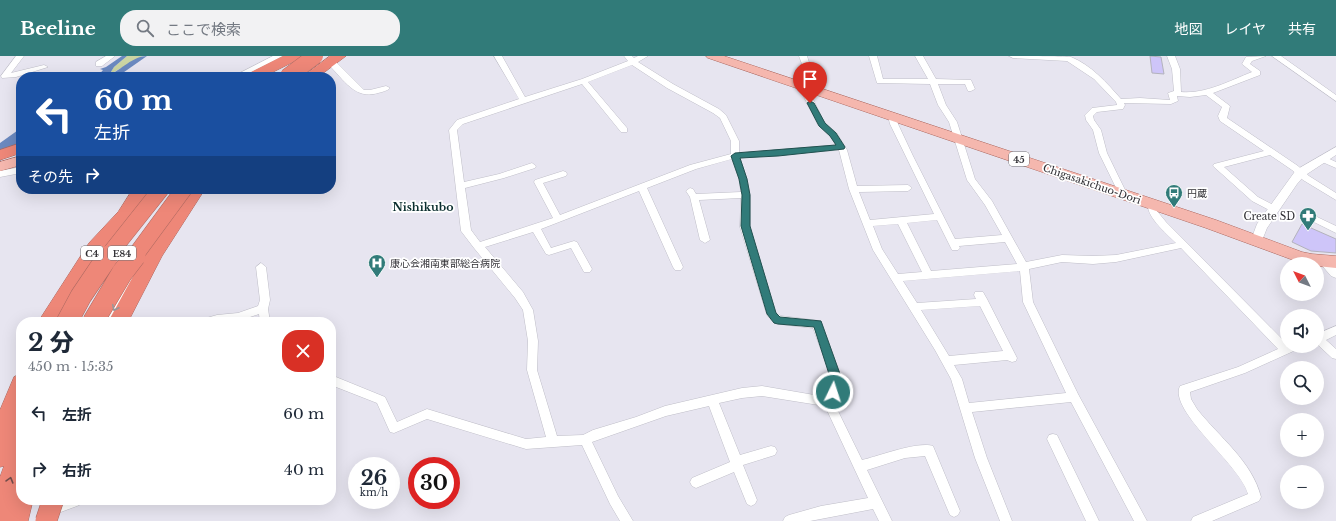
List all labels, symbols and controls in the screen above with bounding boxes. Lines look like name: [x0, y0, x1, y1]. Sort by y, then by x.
search box: [120, 10, 400, 46]
text: Beeline: [20, 17, 96, 40]
icon: search: [134, 17, 156, 39]
text: ここで検索: [166, 20, 241, 39]
text: 地図: [1174, 20, 1202, 38]
text: レイヤ: [1224, 20, 1266, 38]
text: 共有: [1288, 20, 1316, 38]
pin: [793, 62, 827, 103]
icon: arrive: [799, 68, 821, 90]
text: 60 m: [94, 83, 172, 118]
icon: left: [28, 88, 80, 140]
text: 左折: [94, 122, 130, 144]
road number: 45: [1009, 152, 1029, 166]
street label: Chigasakichuo-Dori: [1041, 161, 1143, 207]
icon: right: [81, 164, 103, 186]
text: その先: [28, 167, 73, 186]
bus stop icon: 円蔵: [1164, 183, 1184, 208]
place label: 円蔵: [1187, 187, 1207, 200]
district label: Nishikubo: [393, 200, 453, 214]
pharmacy icon: Create SD: [1298, 206, 1318, 231]
place label: Create SD: [1243, 210, 1295, 223]
road number: C4: [81, 246, 103, 260]
road number: E84: [108, 246, 136, 260]
hospital icon: 康心会湘南東部総合病院: [367, 253, 387, 278]
place label: 康心会湘南東部総合病院: [390, 257, 500, 270]
north arrow: [1280, 257, 1324, 301]
map controls: [1280, 257, 1324, 509]
one-way arrow: [112, 304, 120, 312]
button: sound: [1280, 309, 1324, 353]
text: 2 分: [28, 328, 74, 357]
button: close: [282, 330, 324, 372]
text: 450 m · 15:35: [28, 358, 113, 375]
button: search: [1280, 361, 1324, 405]
position arrow: [812, 371, 854, 413]
icon: left: [28, 402, 50, 424]
text: 60 m: [283, 404, 324, 423]
text: 左折: [62, 405, 92, 424]
button: +: [1280, 413, 1324, 457]
speed limit sign: 30: [408, 457, 460, 509]
icon: right: [28, 458, 50, 480]
text: 40 m: [284, 460, 324, 479]
text: 右折: [62, 461, 92, 480]
button: −: [1280, 465, 1324, 509]
text: 26: [361, 466, 387, 490]
one-way arrow: [5, 477, 14, 484]
text: km/h: [360, 486, 388, 499]

